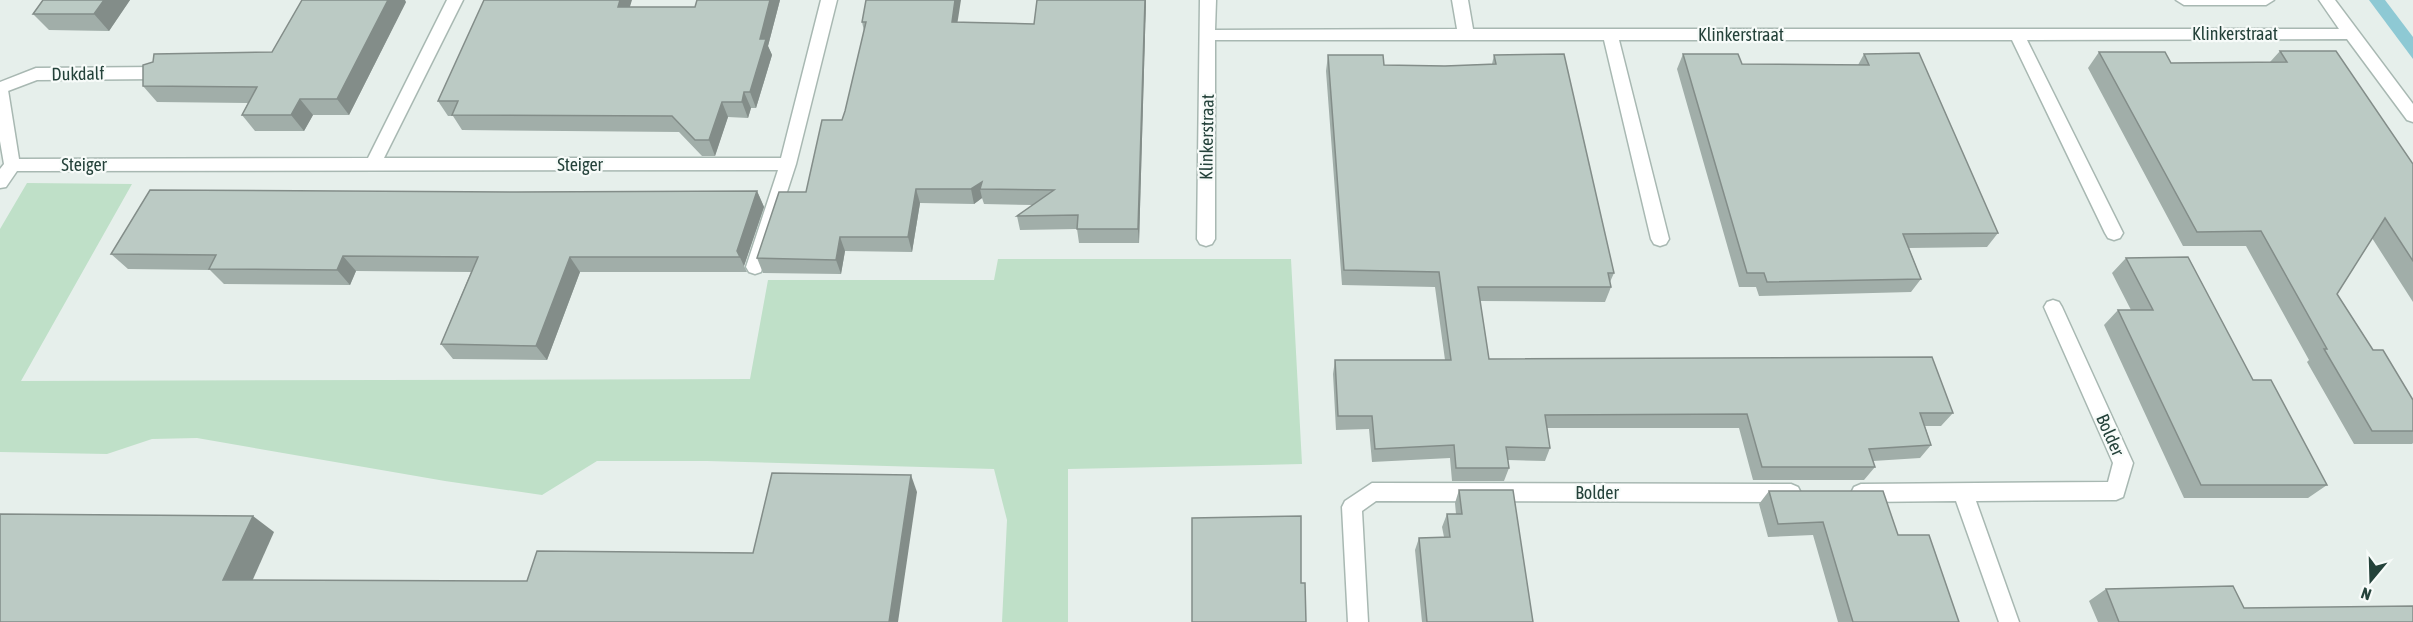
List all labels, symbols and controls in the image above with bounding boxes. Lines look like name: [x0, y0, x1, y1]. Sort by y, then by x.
street label: Klinkerstraat: [2192, 23, 2278, 44]
street label: Klinkerstraat: [1698, 24, 1784, 45]
street label: Dukdalf: [51, 63, 105, 84]
street label: Klinkerstraat: [1195, 94, 1218, 180]
street label: Steiger: [61, 154, 108, 175]
street label: Steiger: [557, 154, 604, 175]
street label: Bolder: [2092, 411, 2129, 460]
street label: Bolder: [1575, 482, 1619, 503]
north arrow: [2341, 550, 2401, 610]
text: N: [2359, 584, 2374, 604]

